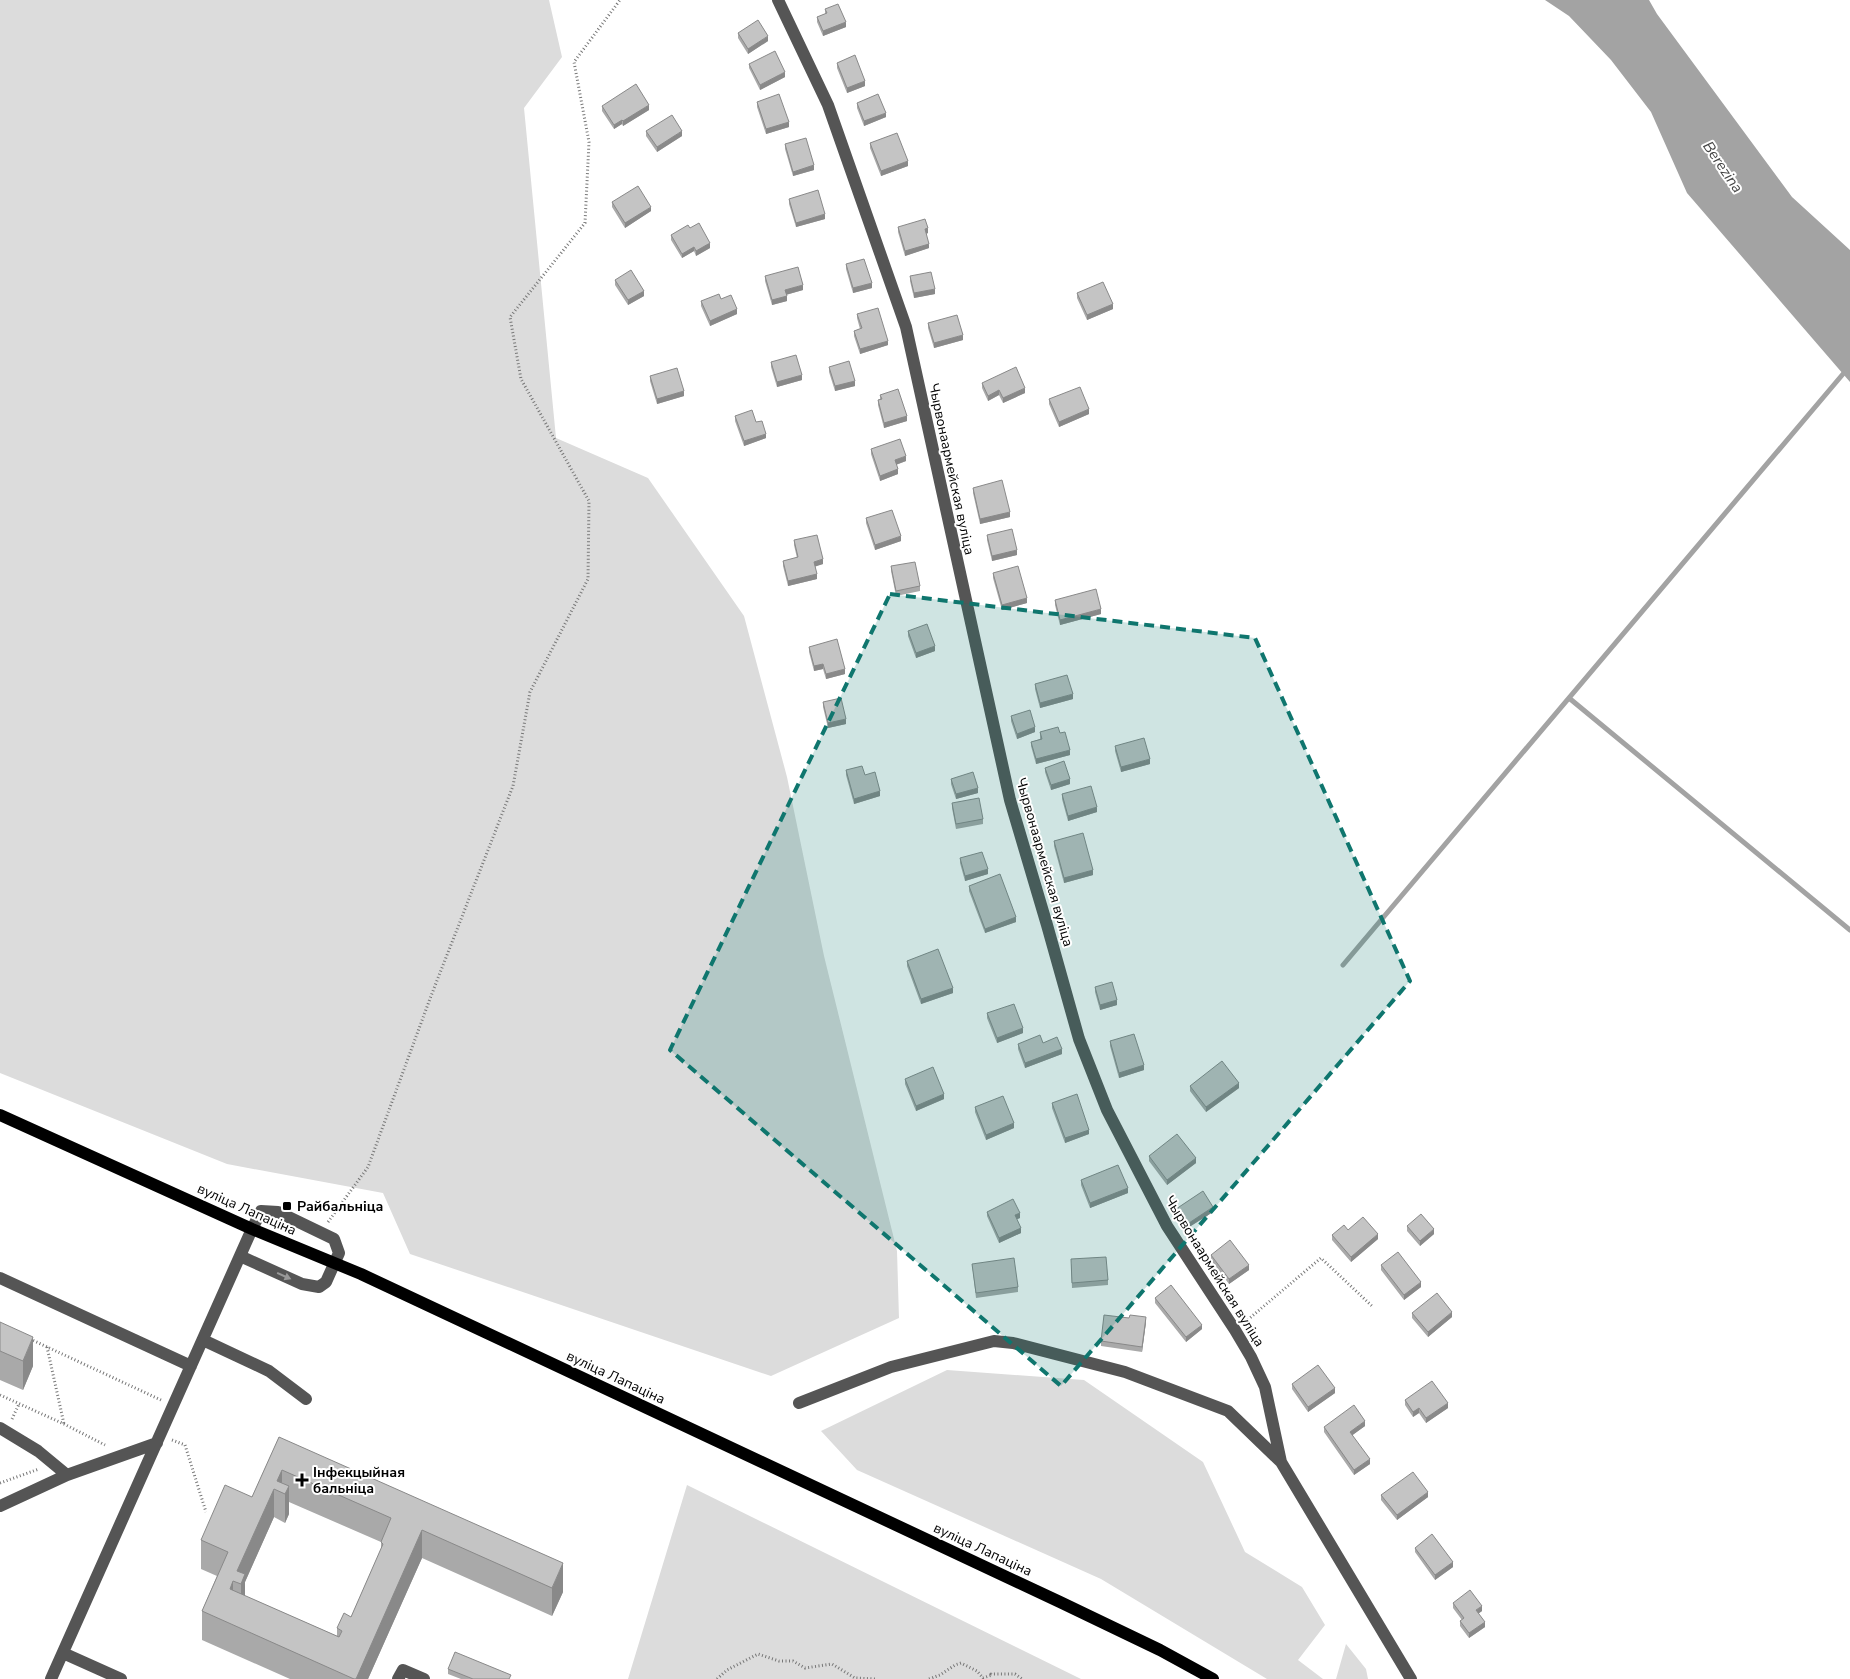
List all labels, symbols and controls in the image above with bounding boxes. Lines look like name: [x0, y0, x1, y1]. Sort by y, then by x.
water label: Berezina: [1698, 137, 1748, 197]
street label: Чырвонаармейская вуліца: [924, 382, 979, 557]
street label: Чырвонаармейская вуліца: [1011, 776, 1078, 949]
street label: вуліца Лапаціна: [194, 1179, 299, 1240]
street label: Чырвонаармейская вуліца: [1160, 1192, 1269, 1350]
place label: Райбальніца: [297, 1197, 383, 1216]
marker: Райбальніца: [281, 1200, 293, 1212]
one-way arrow: [277, 1272, 291, 1280]
street label: вуліца Лапаціна: [563, 1346, 668, 1409]
place label: Інфекцыйная бальніца: [313, 1463, 405, 1498]
marker: Інфекцыйная бальніца: [295, 1473, 309, 1487]
street label: вуліца Лапаціна: [930, 1518, 1035, 1581]

